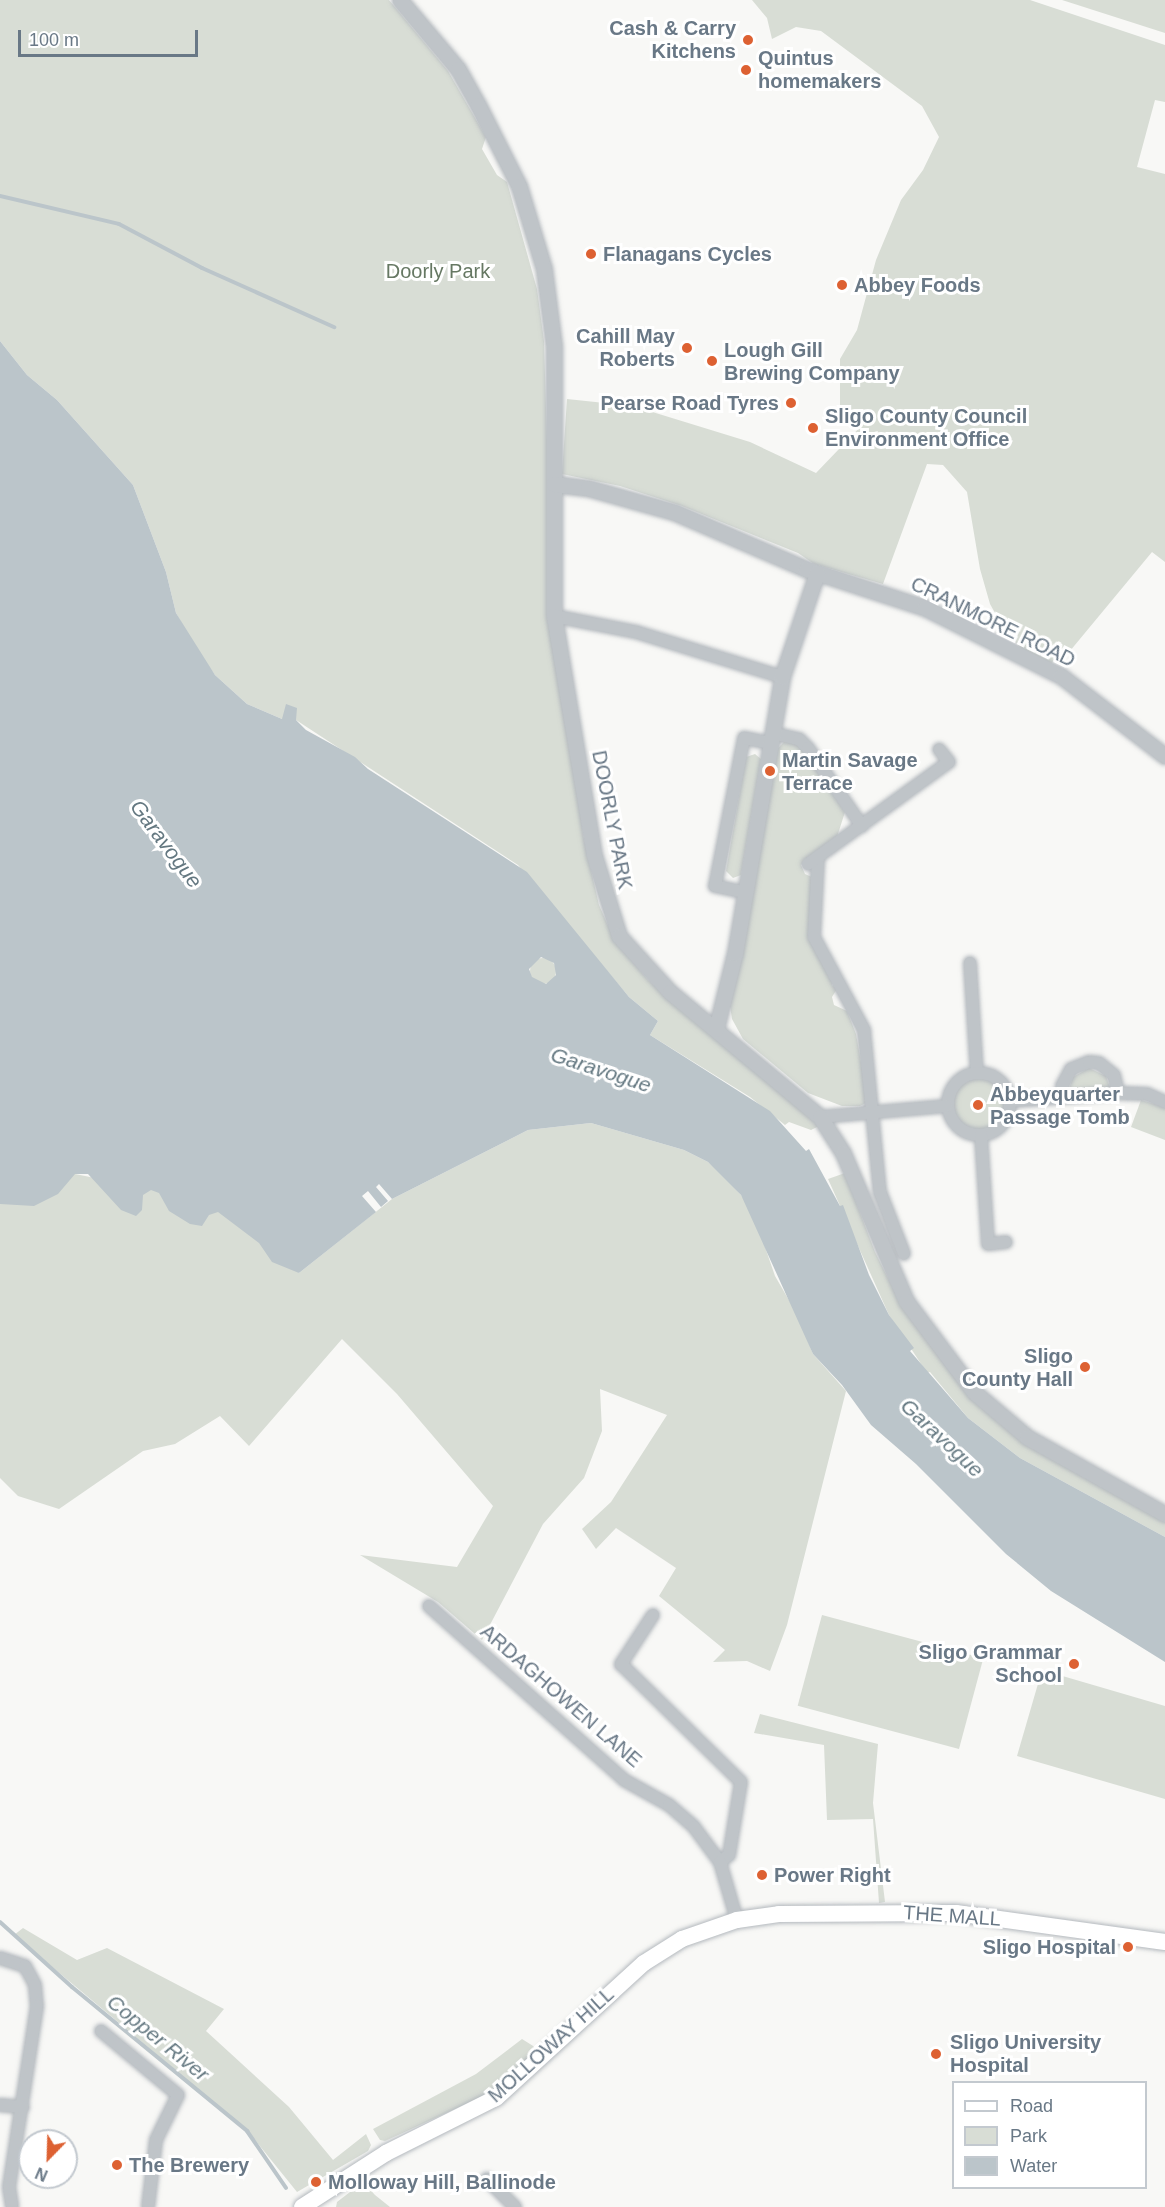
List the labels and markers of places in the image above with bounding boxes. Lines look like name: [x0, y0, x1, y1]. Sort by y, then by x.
place label: Cash & Carry Kitchens: [609, 16, 736, 63]
marker: Cash & Carry Kitchens: [741, 33, 755, 47]
place label: Quintus homemakers: [758, 46, 881, 93]
marker: Quintus homemakers: [739, 63, 753, 77]
place label: Flanagans Cycles: [603, 242, 772, 266]
marker: Flanagans Cycles: [584, 247, 598, 261]
place label: Abbey Foods: [854, 273, 981, 297]
marker: Abbey Foods: [835, 278, 849, 292]
place label: Cahill May Roberts: [576, 324, 675, 371]
place label: Lough Gill Brewing Company: [724, 338, 900, 385]
marker: Cahill May Roberts: [680, 341, 694, 355]
marker: Lough Gill Brewing Company: [705, 354, 719, 368]
place label: Pearse Road Tyres: [600, 391, 779, 415]
marker: Pearse Road Tyres: [784, 396, 798, 410]
place label: Sligo County Council Environment Office: [825, 404, 1027, 451]
marker: Sligo County Council Environment Office: [806, 421, 820, 435]
place label: Martin Savage Terrace: [782, 748, 918, 795]
marker: Martin Savage Terrace: [763, 764, 777, 778]
place label: Abbeyquarter Passage Tomb: [990, 1082, 1130, 1129]
marker: Abbeyquarter Passage Tomb: [971, 1098, 985, 1112]
place label: Sligo County Hall: [962, 1344, 1073, 1391]
marker: Sligo County Hall: [1078, 1360, 1092, 1374]
place label: Sligo Grammar School: [919, 1640, 1062, 1687]
marker: Sligo Grammar School: [1067, 1657, 1081, 1671]
place label: Power Right: [774, 1863, 891, 1887]
marker: Power Right: [755, 1868, 769, 1882]
place label: Sligo Hospital: [983, 1935, 1116, 1959]
marker: Sligo Hospital: [1121, 1940, 1135, 1954]
place label: Sligo University Hospital: [950, 2030, 1101, 2077]
marker: Sligo University Hospital: [927, 2045, 945, 2063]
place label: The Brewery: [129, 2153, 249, 2177]
marker: The Brewery: [110, 2158, 124, 2172]
place label: Molloway Hill, Ballinode: [328, 2170, 556, 2194]
marker: Molloway Hill, Ballinode: [309, 2175, 323, 2189]

